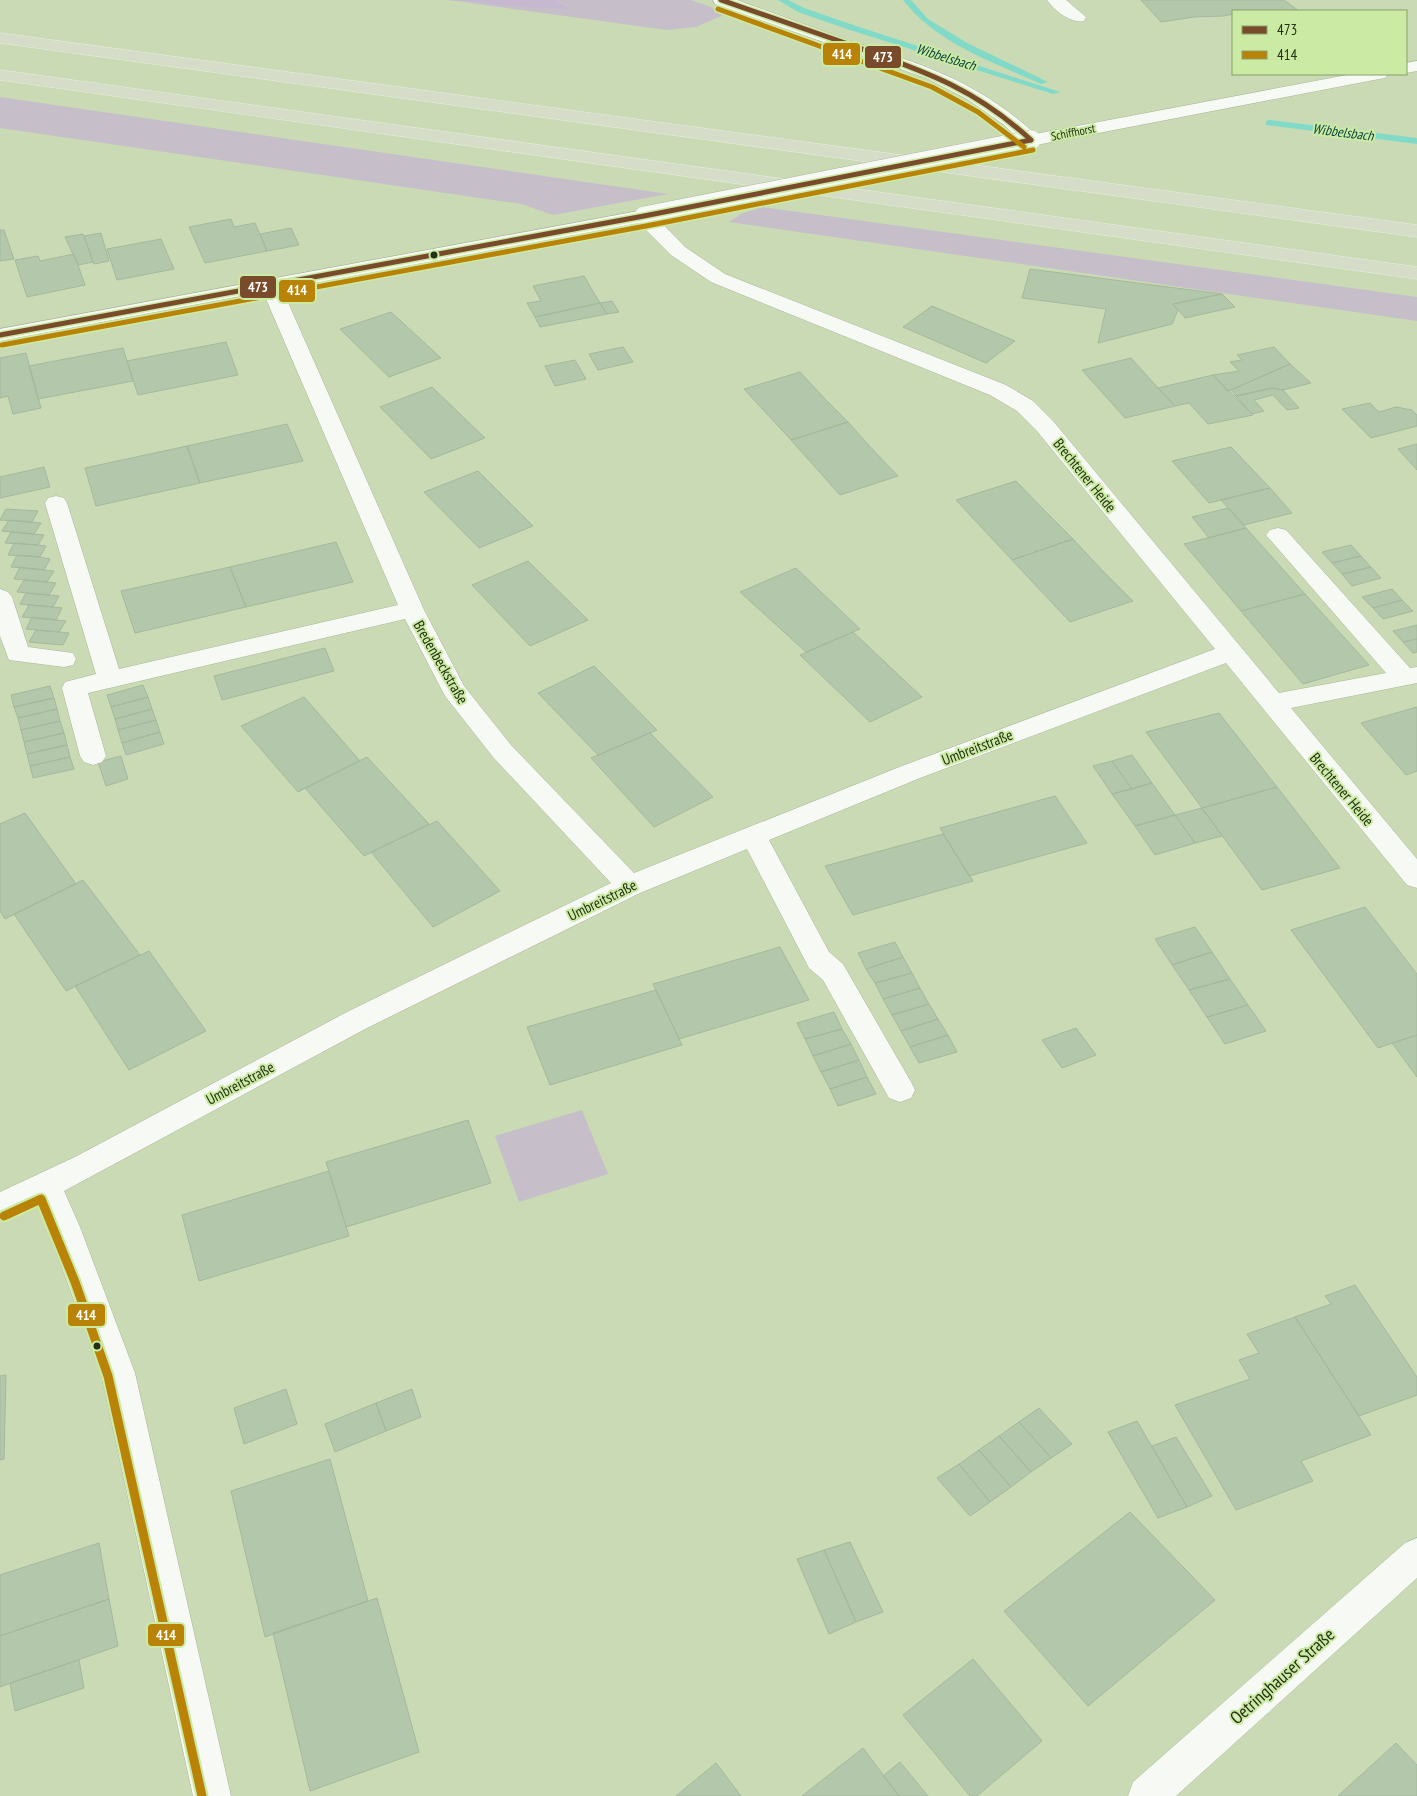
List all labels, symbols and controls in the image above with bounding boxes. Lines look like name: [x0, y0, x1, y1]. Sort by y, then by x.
legend: [1232, 10, 1407, 75]
text: 473: [1277, 20, 1297, 39]
water label: Wibbelsbach: [914, 39, 979, 75]
line badge: 414: [822, 42, 861, 66]
text: 414: [832, 45, 852, 63]
line badge: 473: [864, 45, 902, 69]
text: 414: [1277, 45, 1298, 64]
text: 473: [873, 48, 893, 66]
water label: Wibbelsbach: [1312, 119, 1375, 145]
street label: Schiffhorst: [1050, 120, 1097, 144]
unlabelled marker: [429, 250, 439, 260]
line badge: 473: [239, 275, 277, 299]
text: 473: [248, 278, 268, 296]
line badge: 414: [278, 279, 316, 303]
text: 414: [287, 281, 307, 299]
street label: Brechtener Heide: [1049, 434, 1121, 516]
street label: Bredenbeckstraße: [409, 617, 473, 707]
street label: Umbreitstraße: [939, 725, 1015, 769]
street label: Brechtener Heide: [1306, 749, 1378, 829]
street label: Umbreitstraße: [564, 875, 640, 925]
street label: Umbreitstraße: [203, 1057, 277, 1109]
line badge: 414: [67, 1303, 106, 1327]
text: 414: [76, 1306, 96, 1324]
unlabelled marker: [92, 1341, 102, 1351]
line badge: 414: [147, 1623, 185, 1647]
street label: Oetringhauser Straße: [1225, 1623, 1339, 1729]
text: 414: [156, 1626, 176, 1644]

